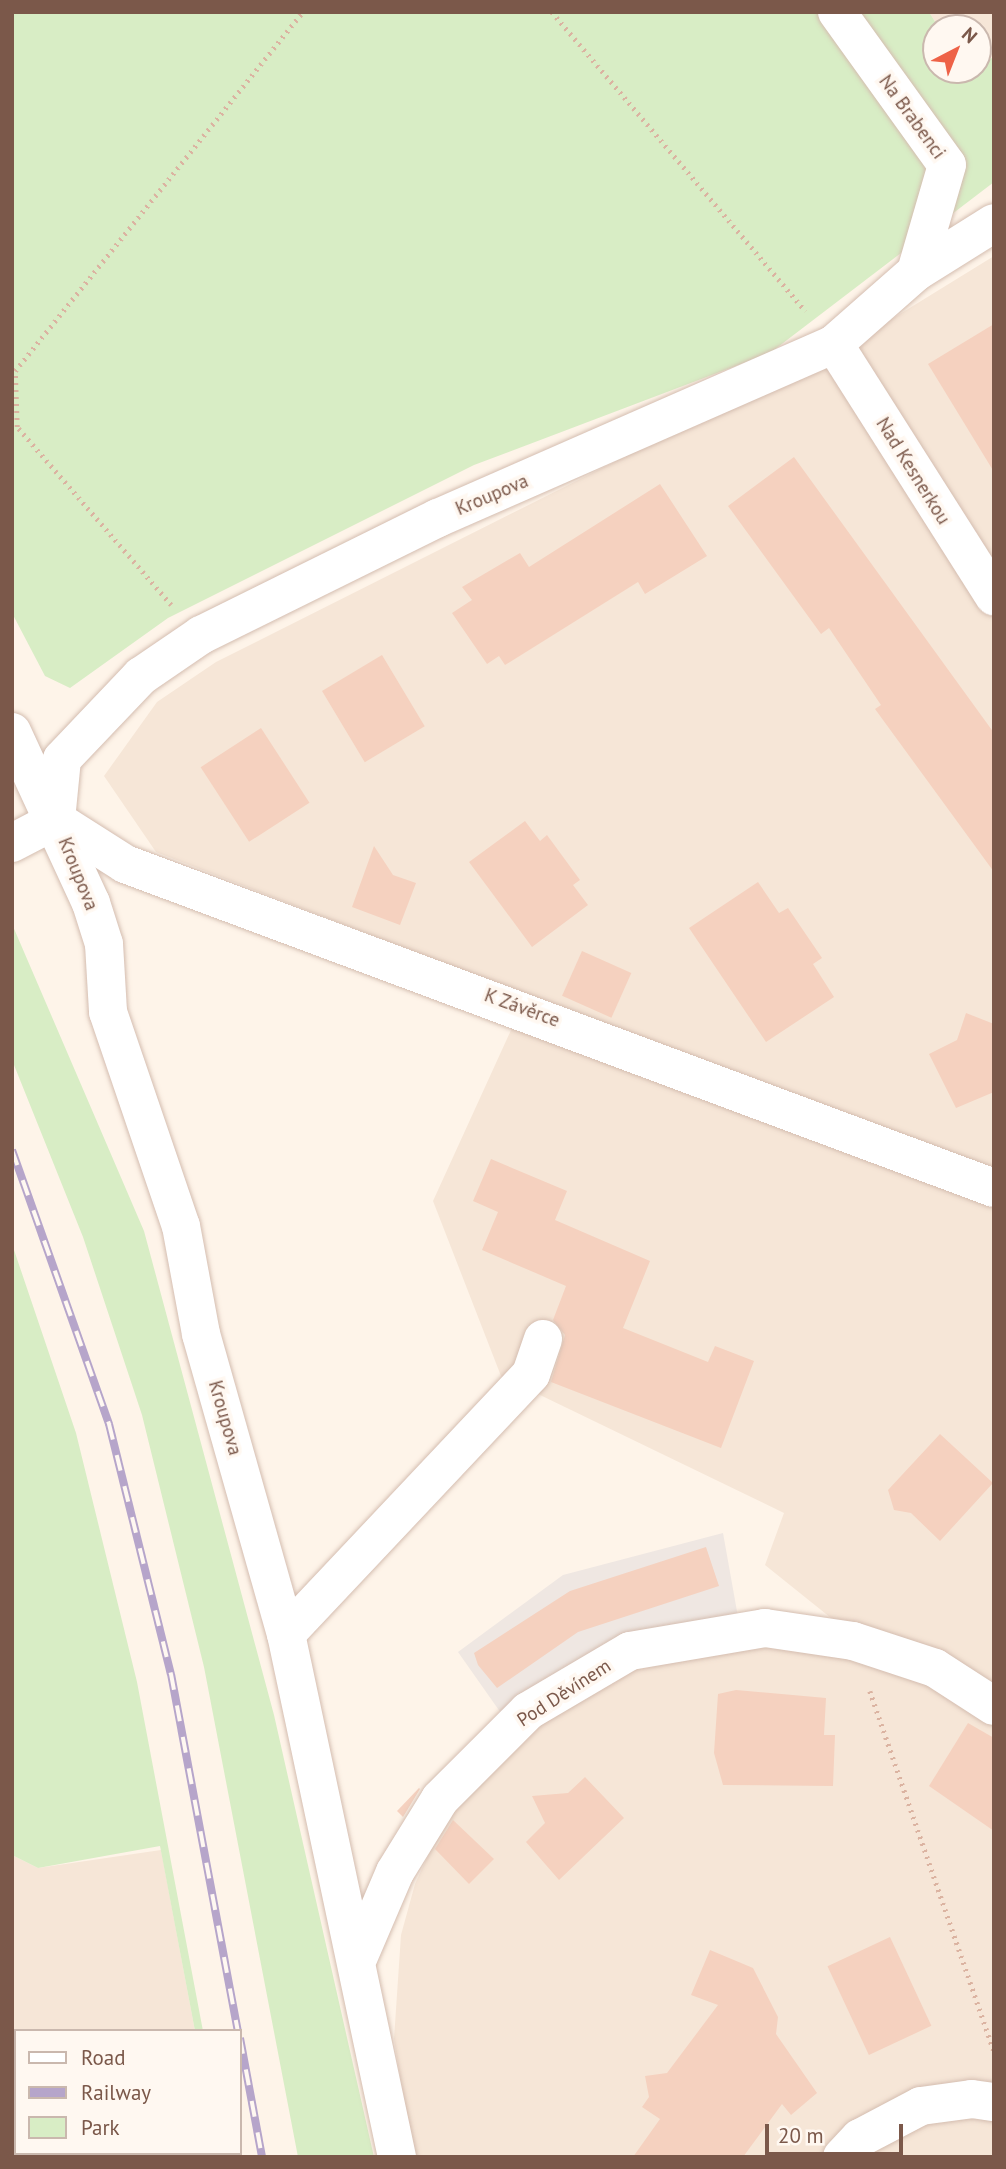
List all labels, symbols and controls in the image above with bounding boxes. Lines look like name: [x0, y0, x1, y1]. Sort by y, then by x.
north arrow: [922, 14, 992, 84]
text: N: [957, 22, 982, 48]
street label: Na Brabenci: [874, 71, 950, 163]
street label: Nad Kesnerkou: [871, 413, 955, 529]
street label: Kroupova: [452, 470, 532, 520]
street label: Kroupova: [53, 834, 103, 914]
street label: K Závěrce: [481, 984, 563, 1032]
street label: Kroupova: [203, 1378, 247, 1458]
street label: Pod Děvínem: [513, 1654, 615, 1732]
legend: [14, 2029, 242, 2155]
text: Road: [81, 2044, 125, 2071]
text: Railway: [81, 2079, 151, 2106]
scale bar: [768, 2110, 906, 2154]
text: Park: [81, 2114, 120, 2141]
text: 20 m: [778, 2122, 824, 2149]

